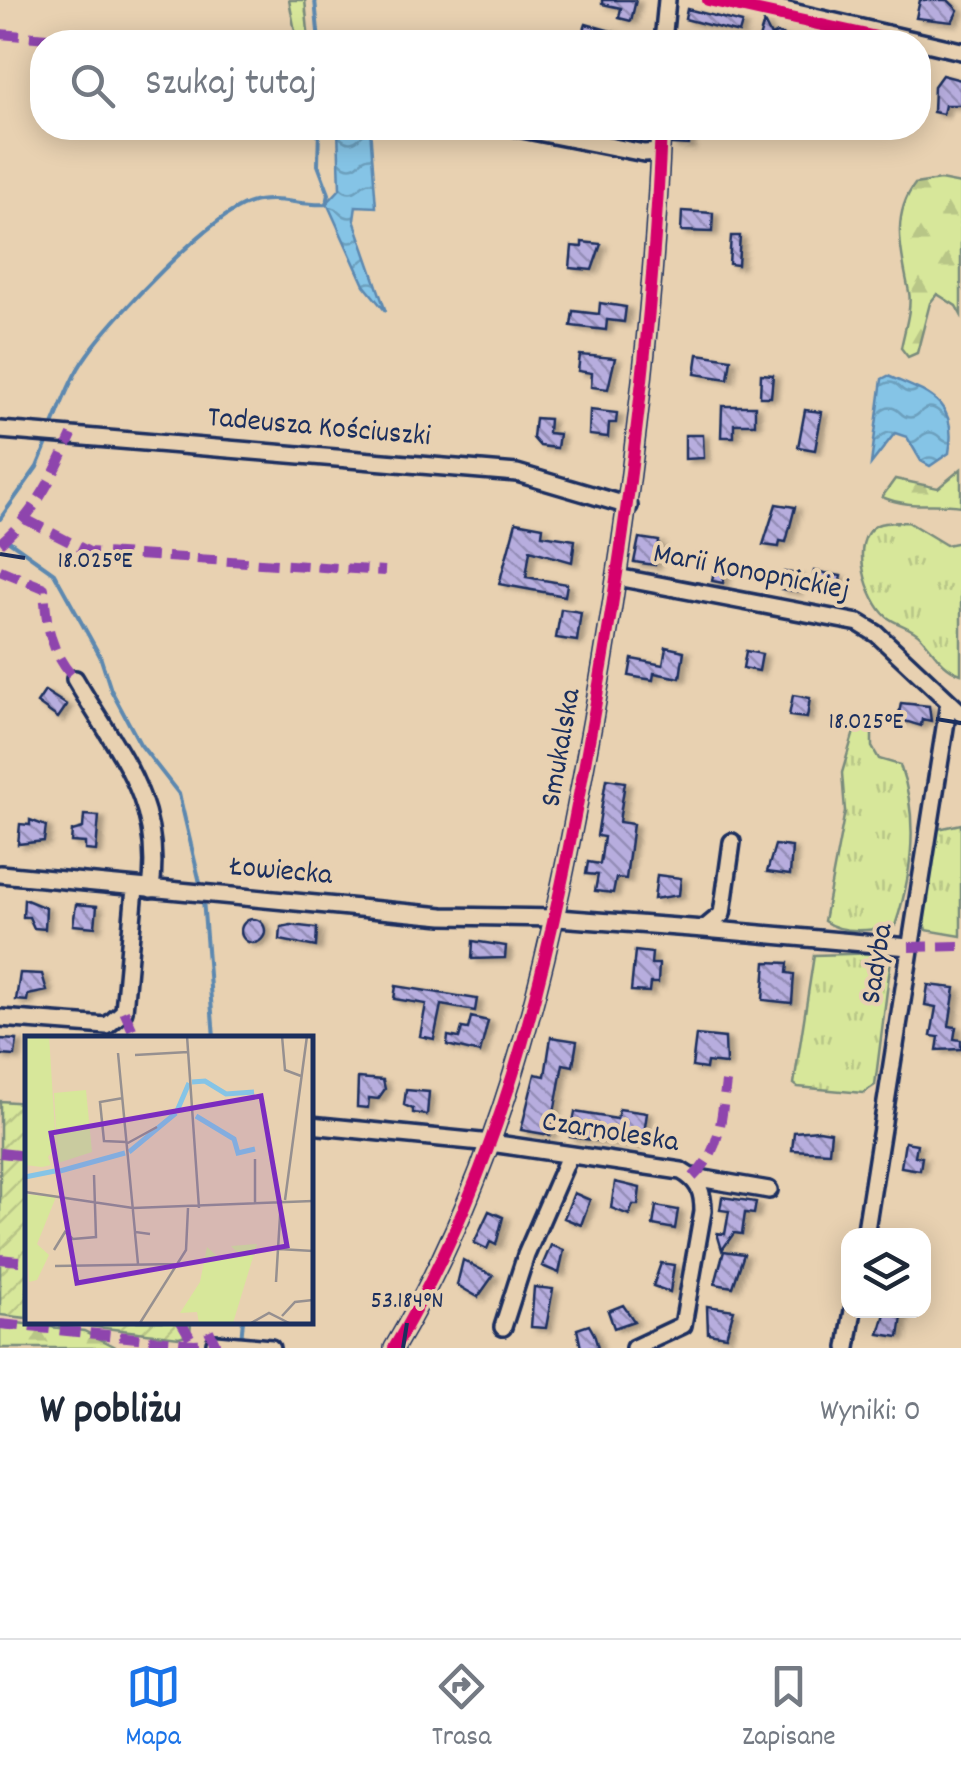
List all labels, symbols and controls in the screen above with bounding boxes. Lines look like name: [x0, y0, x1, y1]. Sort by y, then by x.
search box: [30, 30, 931, 140]
icon: search: [65, 58, 120, 113]
text: Szukaj tutaj: [145, 58, 317, 113]
street label: Tadeusza Kościuszki: [206, 398, 432, 460]
street label: Marii Konopnickiej: [649, 534, 853, 614]
text: 18.025°E: [57, 544, 133, 580]
street label: Smukalska: [531, 685, 595, 810]
text: 18.025°E: [828, 705, 904, 741]
street label: Łowiecka: [227, 847, 335, 899]
street label: Sadyba: [851, 920, 907, 1007]
inset map: [25, 1036, 312, 1323]
street label: Czarnoleska: [538, 1102, 682, 1166]
map controls: [841, 1228, 931, 1318]
button: layers: [841, 1228, 931, 1318]
text: 53.184°N: [370, 1284, 444, 1320]
text: W pobliżu: [40, 1383, 182, 1443]
text: Wyniki: 0: [820, 1390, 921, 1436]
tab: Mapa: [125, 1659, 181, 1759]
tab: Trasa: [432, 1659, 491, 1759]
tab: Zapisane: [742, 1659, 836, 1759]

